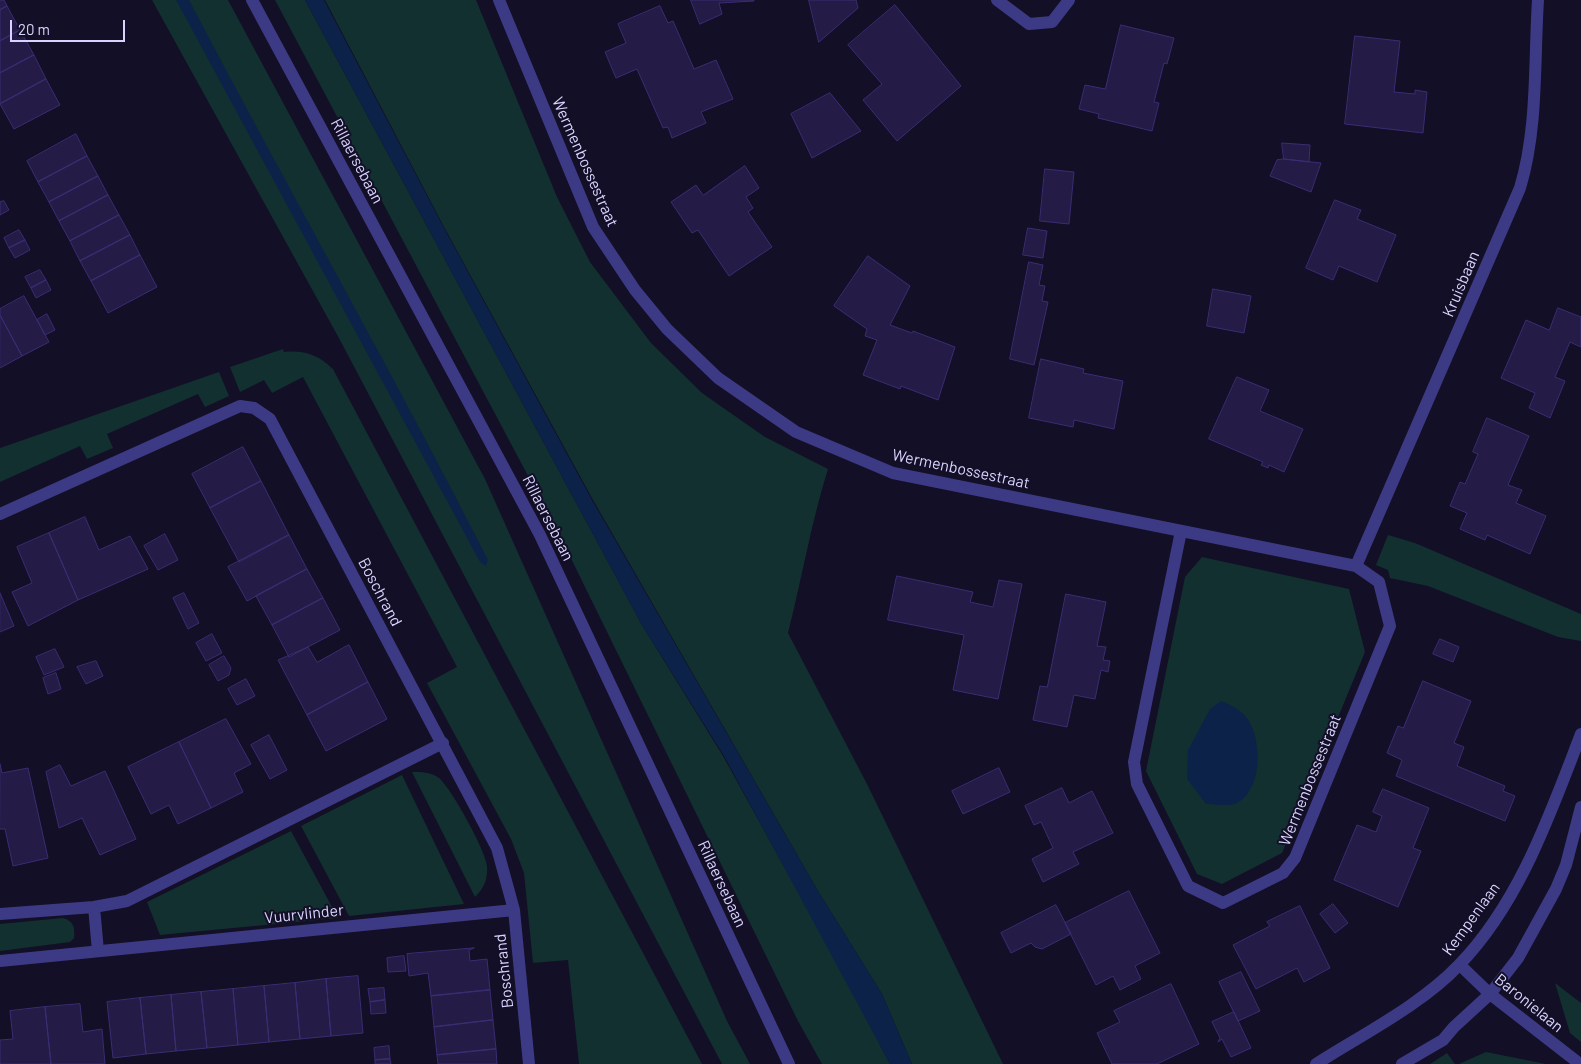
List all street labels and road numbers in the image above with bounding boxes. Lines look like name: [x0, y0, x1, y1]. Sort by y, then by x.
street label: Wermenbossestraat: [548, 94, 622, 230]
street label: Rillaersebaan: [327, 115, 387, 207]
street label: Kruisbaan: [1439, 248, 1483, 320]
street label: Wermenbossestraat: [890, 445, 1032, 493]
street label: Rillaersebaan: [518, 472, 578, 564]
street label: Boschrand: [354, 555, 406, 629]
street label: Wermenbossestraat: [1275, 711, 1345, 849]
street label: Rillaersebaan: [694, 838, 750, 930]
street label: Kempenlaan: [1438, 879, 1504, 959]
street label: Vuurvlinder: [263, 900, 345, 928]
street label: Boschrand: [491, 933, 517, 1009]
street label: Baronielaan: [1491, 970, 1567, 1036]

